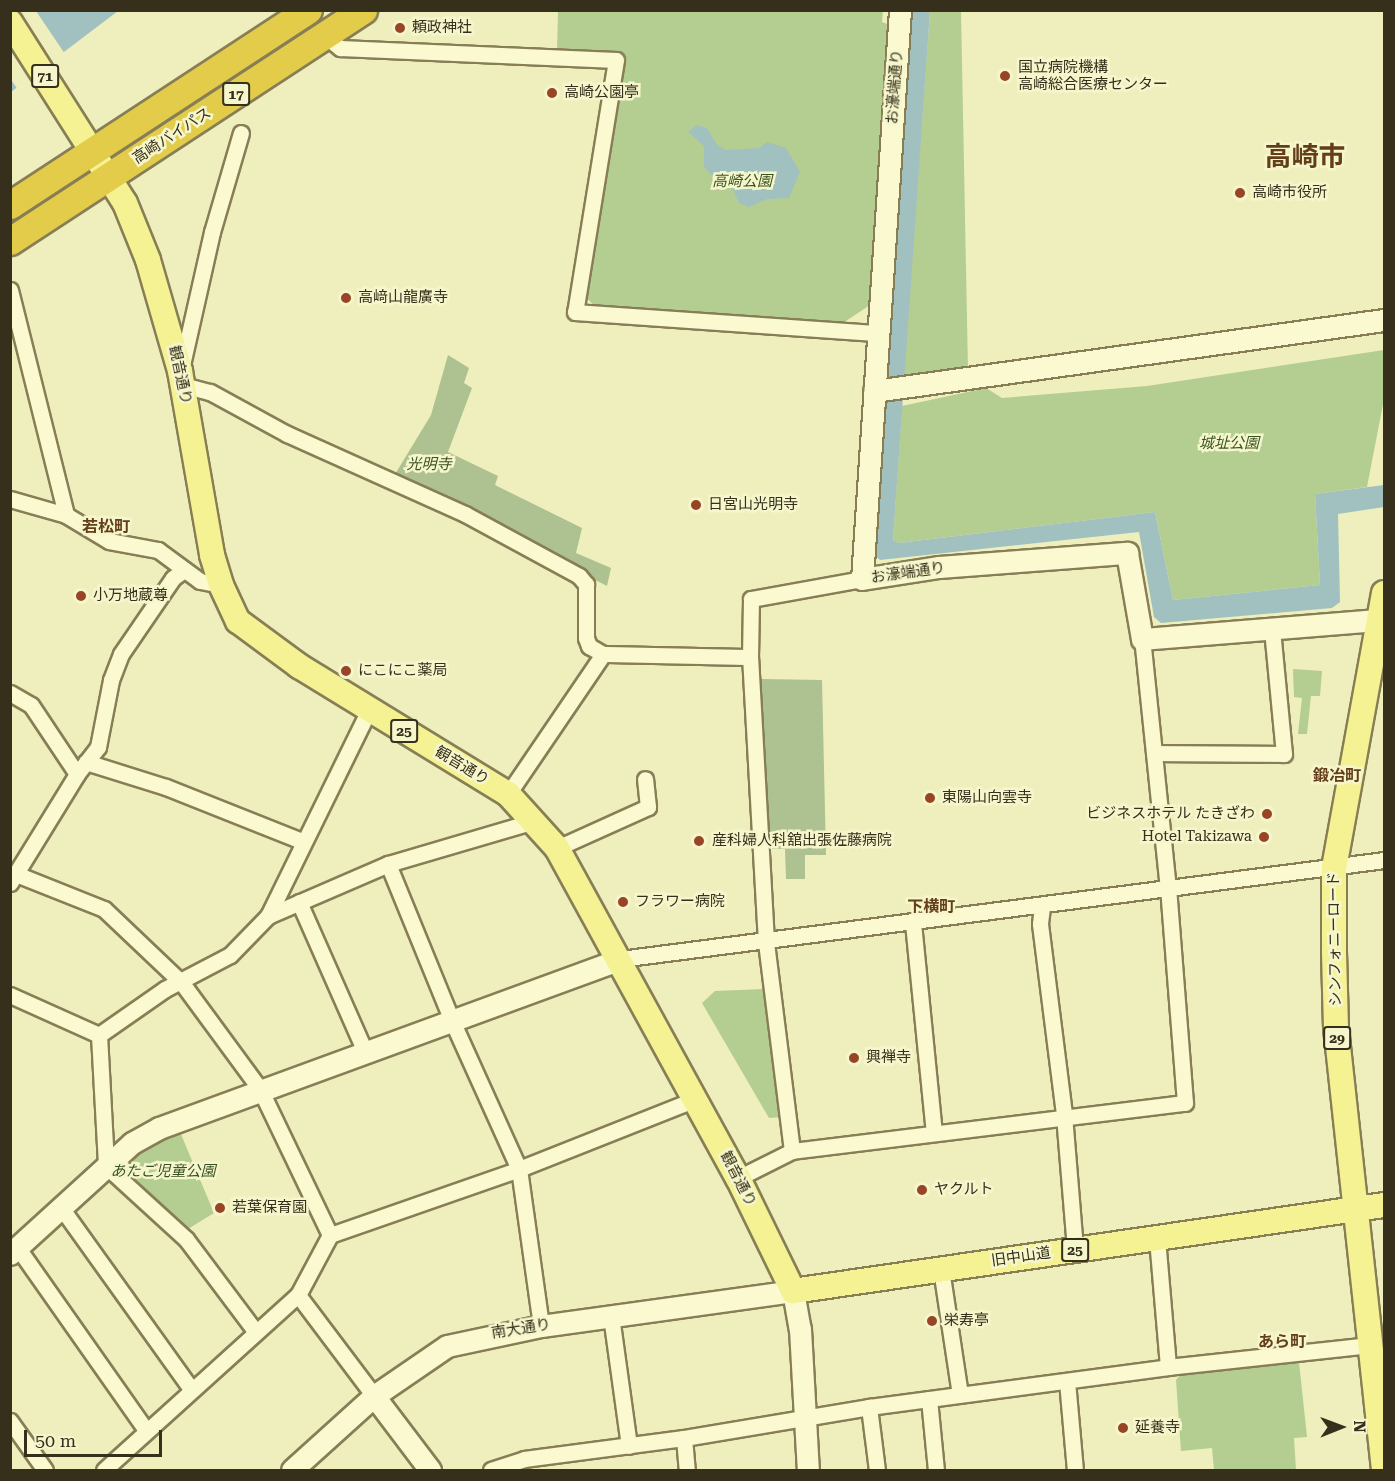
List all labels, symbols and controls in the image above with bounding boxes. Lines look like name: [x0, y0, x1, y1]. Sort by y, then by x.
place label: 頼政神社: [412, 19, 472, 37]
marker: 頼政神社: [393, 21, 407, 35]
street label: お濠端通り: [883, 49, 907, 125]
place label: 国立病院機構 高崎総合医療センター: [1018, 58, 1168, 93]
road number: 71: [30, 65, 60, 87]
marker: 国立病院機構 高崎総合医療センター: [996, 67, 1014, 85]
road number: 17: [221, 83, 251, 105]
place label: 高崎公園亭: [564, 84, 639, 102]
marker: 高崎公園亭: [545, 86, 559, 100]
street label: 高崎バイパス: [129, 104, 215, 168]
district label: 高崎市: [1265, 142, 1345, 174]
park label: 高崎公園: [712, 173, 772, 191]
place label: 高崎市役所: [1252, 184, 1327, 202]
marker: 高崎市役所: [1233, 186, 1247, 200]
place label: 高﨑山龍廣寺: [358, 289, 448, 307]
marker: 高﨑山龍廣寺: [339, 291, 353, 305]
street label: 観音通り: [165, 344, 195, 406]
park label: 城址公園: [1199, 435, 1259, 453]
park label: 光明寺: [407, 456, 451, 474]
place label: 日宮山光明寺: [708, 496, 798, 514]
marker: 日宮山光明寺: [689, 498, 703, 512]
district label: 若松町: [82, 517, 130, 537]
street label: お濠端通り: [870, 559, 946, 587]
place label: 小万地蔵尊: [93, 587, 168, 605]
marker: 小万地蔵尊: [74, 589, 88, 603]
place label: にこにこ薬局: [358, 662, 448, 680]
marker: にこにこ薬局: [339, 664, 353, 678]
road number: 25: [389, 720, 419, 742]
street label: 観音通り: [432, 743, 492, 789]
district label: 鍛冶町: [1313, 766, 1361, 786]
place label: 東陽山向雲寺: [942, 789, 1032, 807]
marker: 東陽山向雲寺: [923, 791, 937, 805]
place label: ビジネスホテル たきざわ: [1086, 805, 1255, 823]
marker: ビジネスホテル たきざわ: [1260, 807, 1274, 821]
place label: Hotel Takizawa: [1142, 828, 1252, 846]
marker: Hotel Takizawa: [1257, 830, 1271, 844]
marker: 産科婦人科舘出張佐藤病院: [690, 832, 708, 850]
place label: 産科婦人科舘出張佐藤病院: [712, 832, 892, 850]
street label: シンフォニーロード: [1325, 871, 1345, 1007]
place label: フラワー病院: [635, 893, 725, 911]
marker: フラワー病院: [616, 895, 630, 909]
district label: 下横町: [907, 897, 955, 917]
road number: 29: [1322, 1027, 1352, 1049]
place label: 興禅寺: [866, 1049, 911, 1067]
marker: 興禅寺: [847, 1051, 861, 1065]
street label: 観音通り: [716, 1148, 760, 1210]
park label: あたご児童公園: [111, 1163, 215, 1181]
place label: ヤクルト: [934, 1181, 994, 1199]
marker: ヤクルト: [915, 1183, 929, 1197]
place label: 若葉保育園: [232, 1199, 307, 1217]
marker: 若葉保育園: [213, 1201, 227, 1215]
road number: 25: [1060, 1239, 1090, 1261]
street label: 旧中山道: [990, 1244, 1052, 1270]
place label: 栄寿亭: [944, 1312, 989, 1330]
marker: 栄寿亭: [925, 1314, 939, 1328]
street label: 南大通り: [490, 1315, 552, 1343]
district label: あら町: [1258, 1332, 1306, 1352]
north arrow: [1311, 1397, 1371, 1457]
scale bar: [27, 1418, 165, 1456]
place label: 延養寺: [1135, 1419, 1180, 1437]
text: N: [1350, 1420, 1369, 1433]
marker: 延養寺: [1116, 1421, 1130, 1435]
text: 50 m: [35, 1430, 76, 1451]

